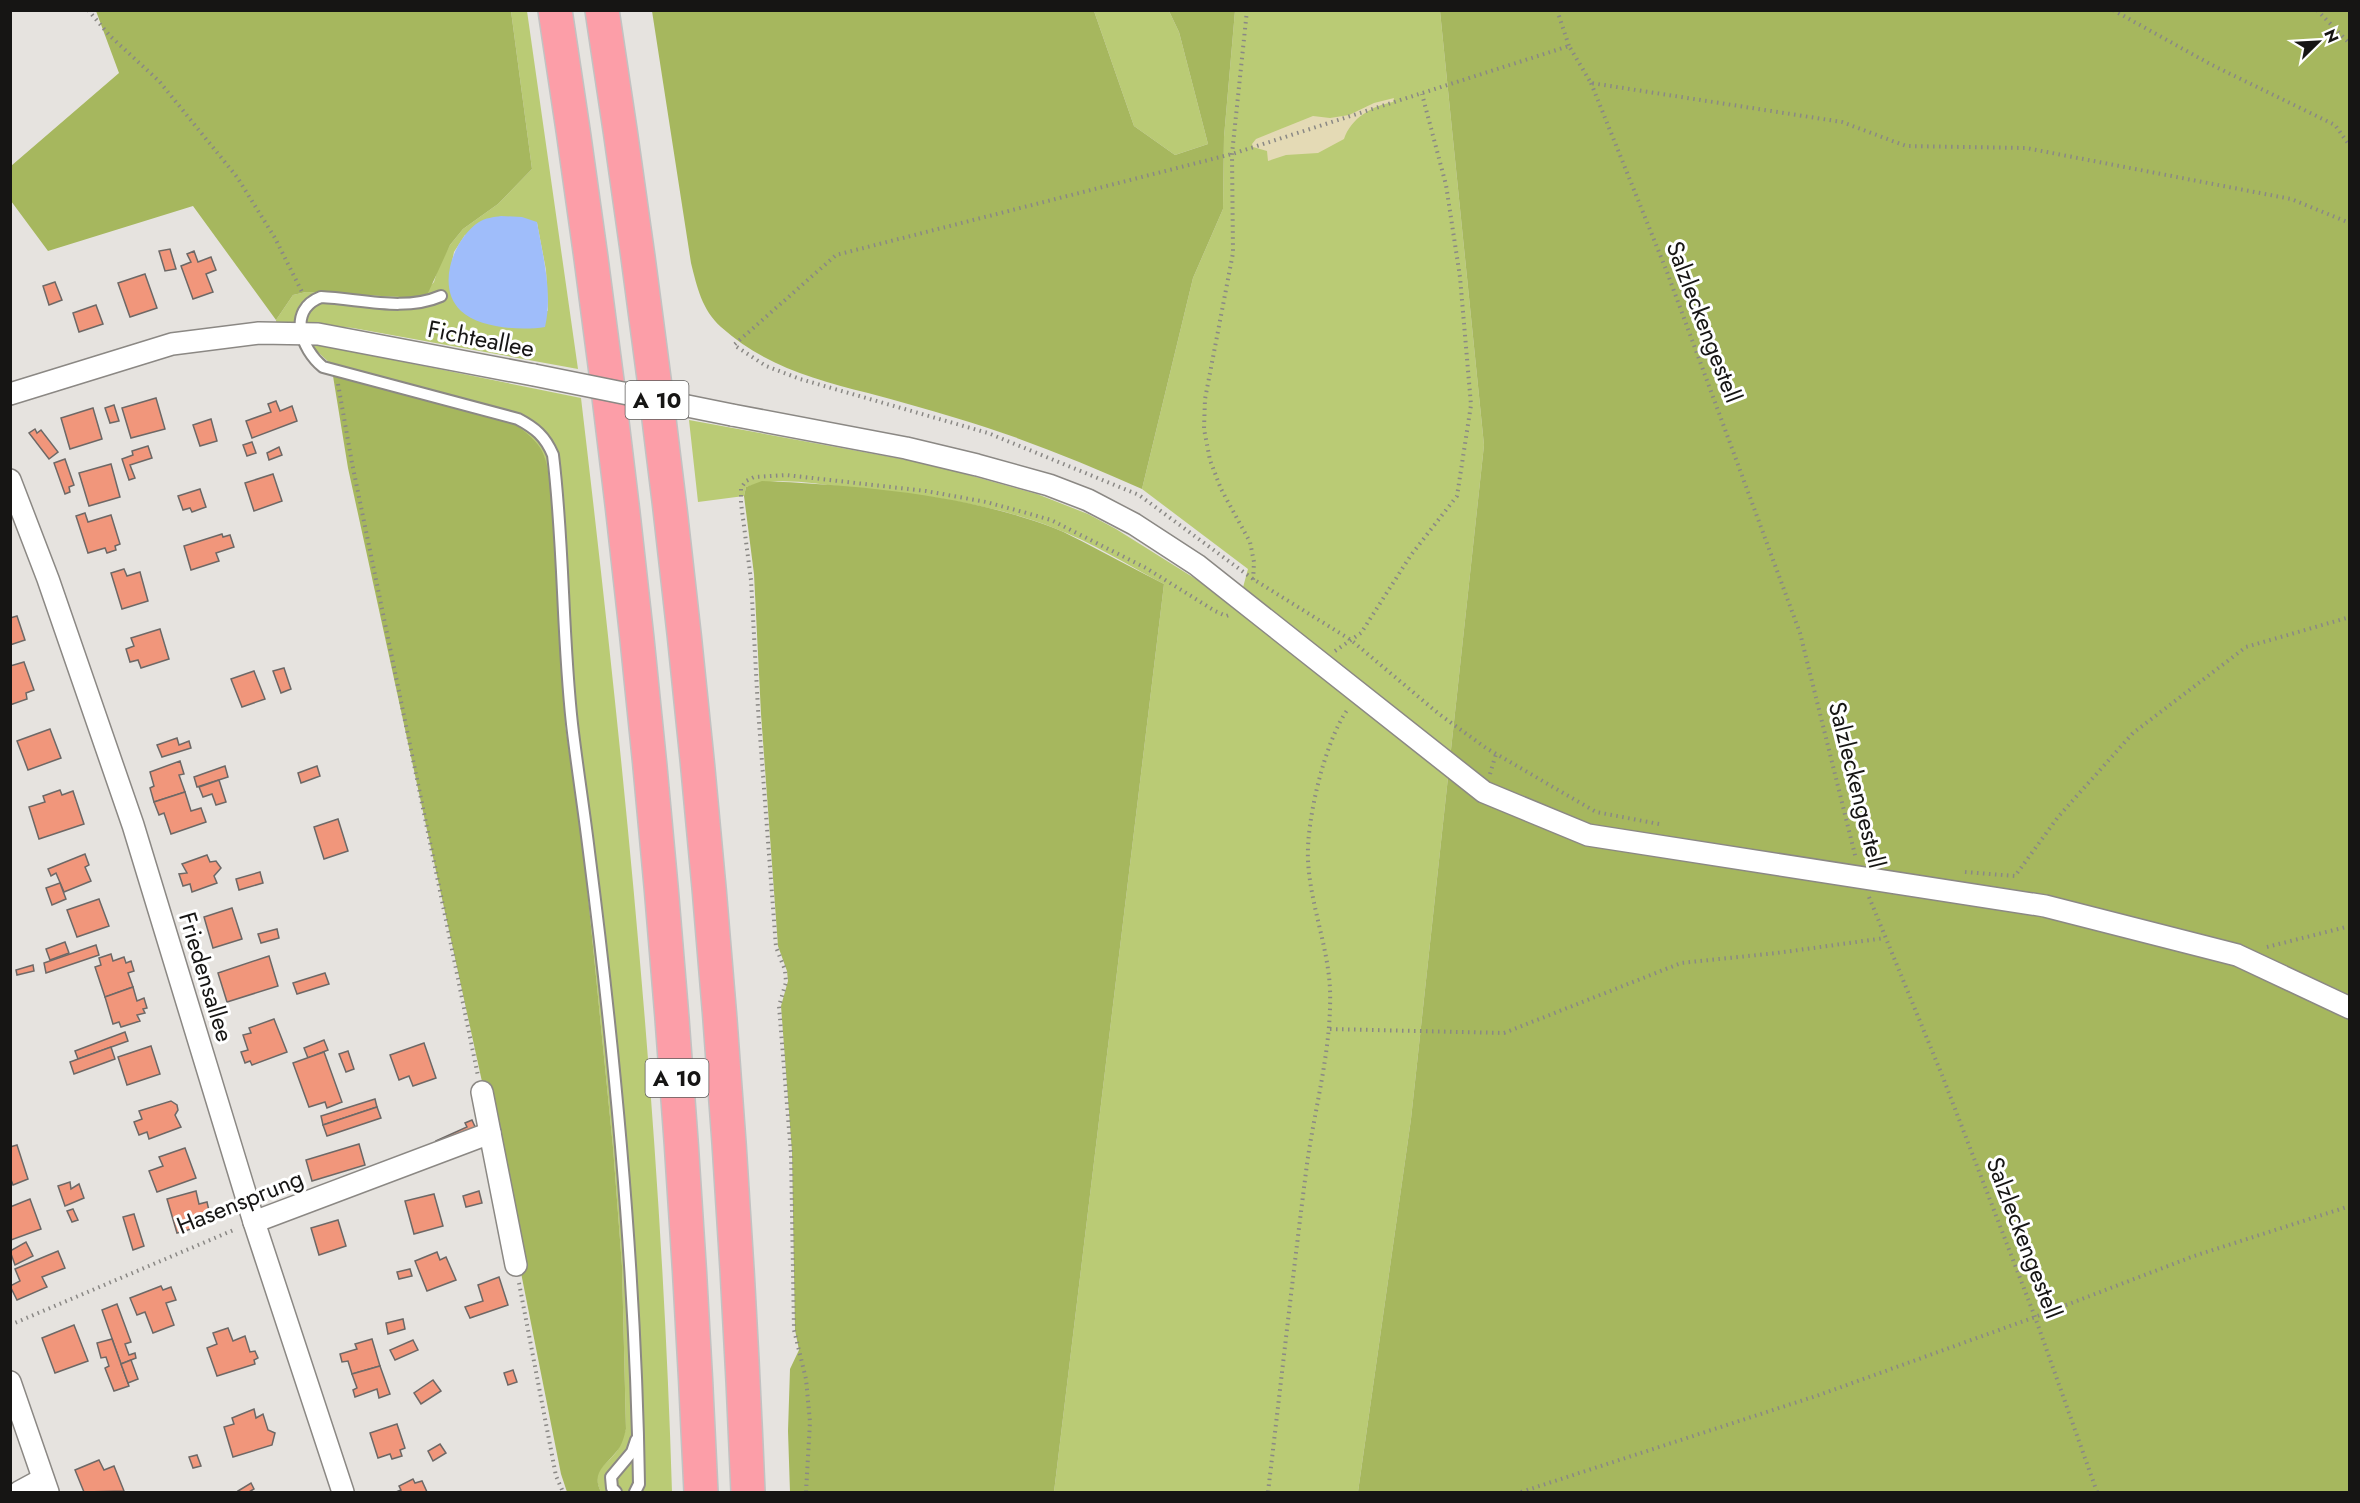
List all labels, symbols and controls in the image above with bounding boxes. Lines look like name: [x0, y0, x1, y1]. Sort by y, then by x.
north arrow: [2288, 12, 2348, 72]
text: N: [2318, 26, 2344, 47]
street label: Salzleckengestell: [1658, 236, 1751, 408]
street label: Fichteallee: [425, 311, 537, 366]
road number: A 10: [626, 381, 688, 419]
street label: Salzleckengestell: [1820, 698, 1895, 872]
street label: Friedensallee: [170, 908, 243, 1046]
road number: A 10: [646, 1059, 708, 1097]
street label: Salzleckengestell: [1978, 1152, 2071, 1324]
street label: Hasensprung: [171, 1160, 308, 1243]

